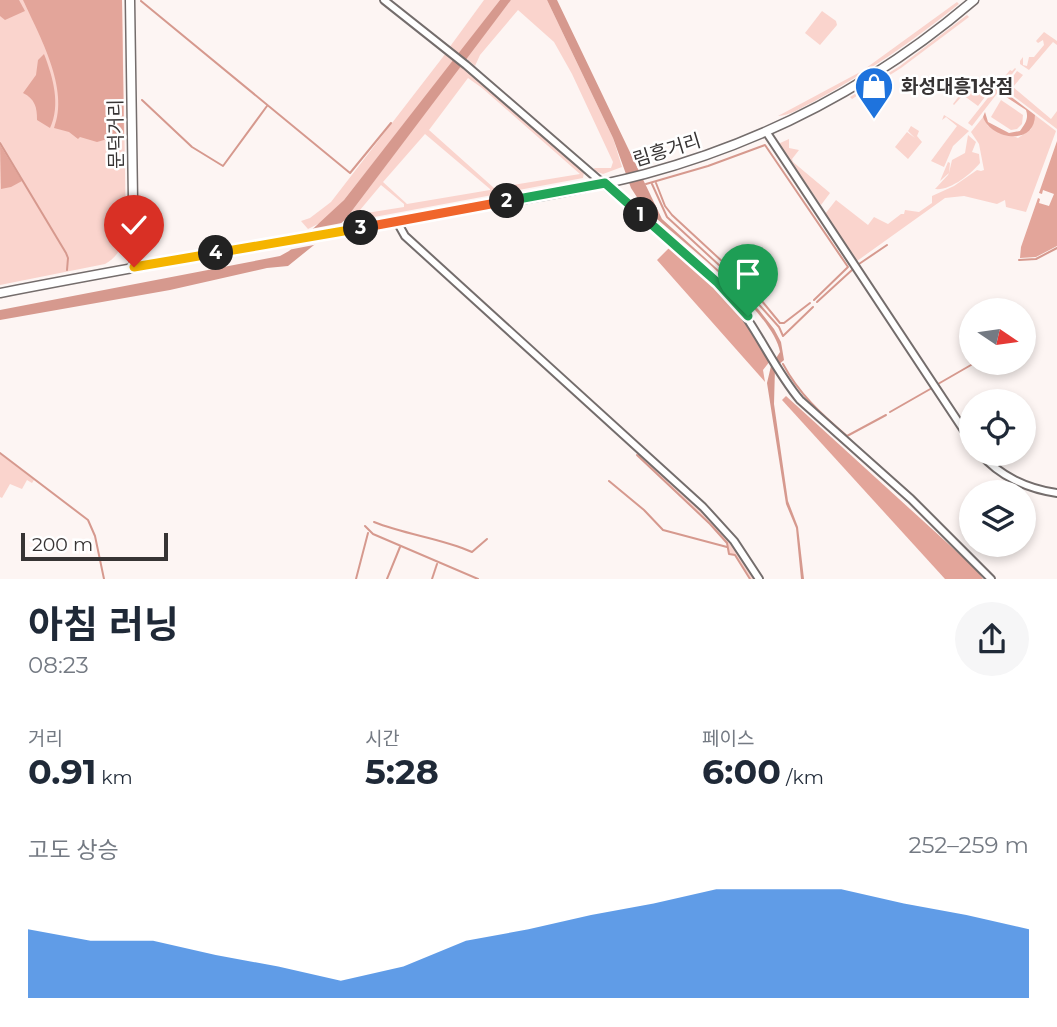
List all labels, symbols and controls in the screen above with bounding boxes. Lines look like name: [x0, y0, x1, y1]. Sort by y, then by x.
shop icon: 화성대흥1상점: [853, 65, 895, 120]
place label: 화성대흥1상점: [901, 75, 1013, 98]
street label: 문덕거리: [104, 99, 128, 169]
street label: 림흥거리: [630, 129, 704, 171]
pin: 2: [490, 184, 524, 218]
text: 2: [501, 189, 512, 212]
pin: [104, 195, 164, 267]
pin: 1: [624, 198, 658, 232]
text: 1: [637, 203, 644, 226]
icon: check: [115, 206, 153, 244]
pin: 3: [344, 210, 378, 246]
text: 3: [355, 216, 366, 239]
pin: 4: [198, 236, 234, 270]
text: 4: [209, 241, 222, 264]
pin: [718, 244, 778, 316]
icon: arrive: [729, 255, 767, 293]
north arrow: [959, 298, 1036, 374]
map controls: [959, 298, 1036, 557]
button: locate: [959, 389, 1036, 466]
button: layers: [959, 480, 1036, 557]
scale bar: [21, 530, 168, 562]
text: 200 m: [32, 533, 93, 556]
text: 아침 러닝: [28, 601, 179, 648]
button: share: [955, 602, 1029, 676]
text: 08:23: [28, 651, 89, 679]
text: 거리: [28, 727, 63, 750]
text: 시간: [365, 727, 400, 750]
text: 페이스: [702, 727, 754, 750]
text: 0.91: [28, 750, 96, 793]
text: 5:28: [365, 750, 439, 793]
text: 6:00: [702, 750, 781, 793]
text: km: [96, 766, 133, 789]
text: /km: [781, 766, 824, 789]
text: 252–259 m: [908, 831, 1029, 859]
text: 고도 상승: [28, 836, 119, 864]

